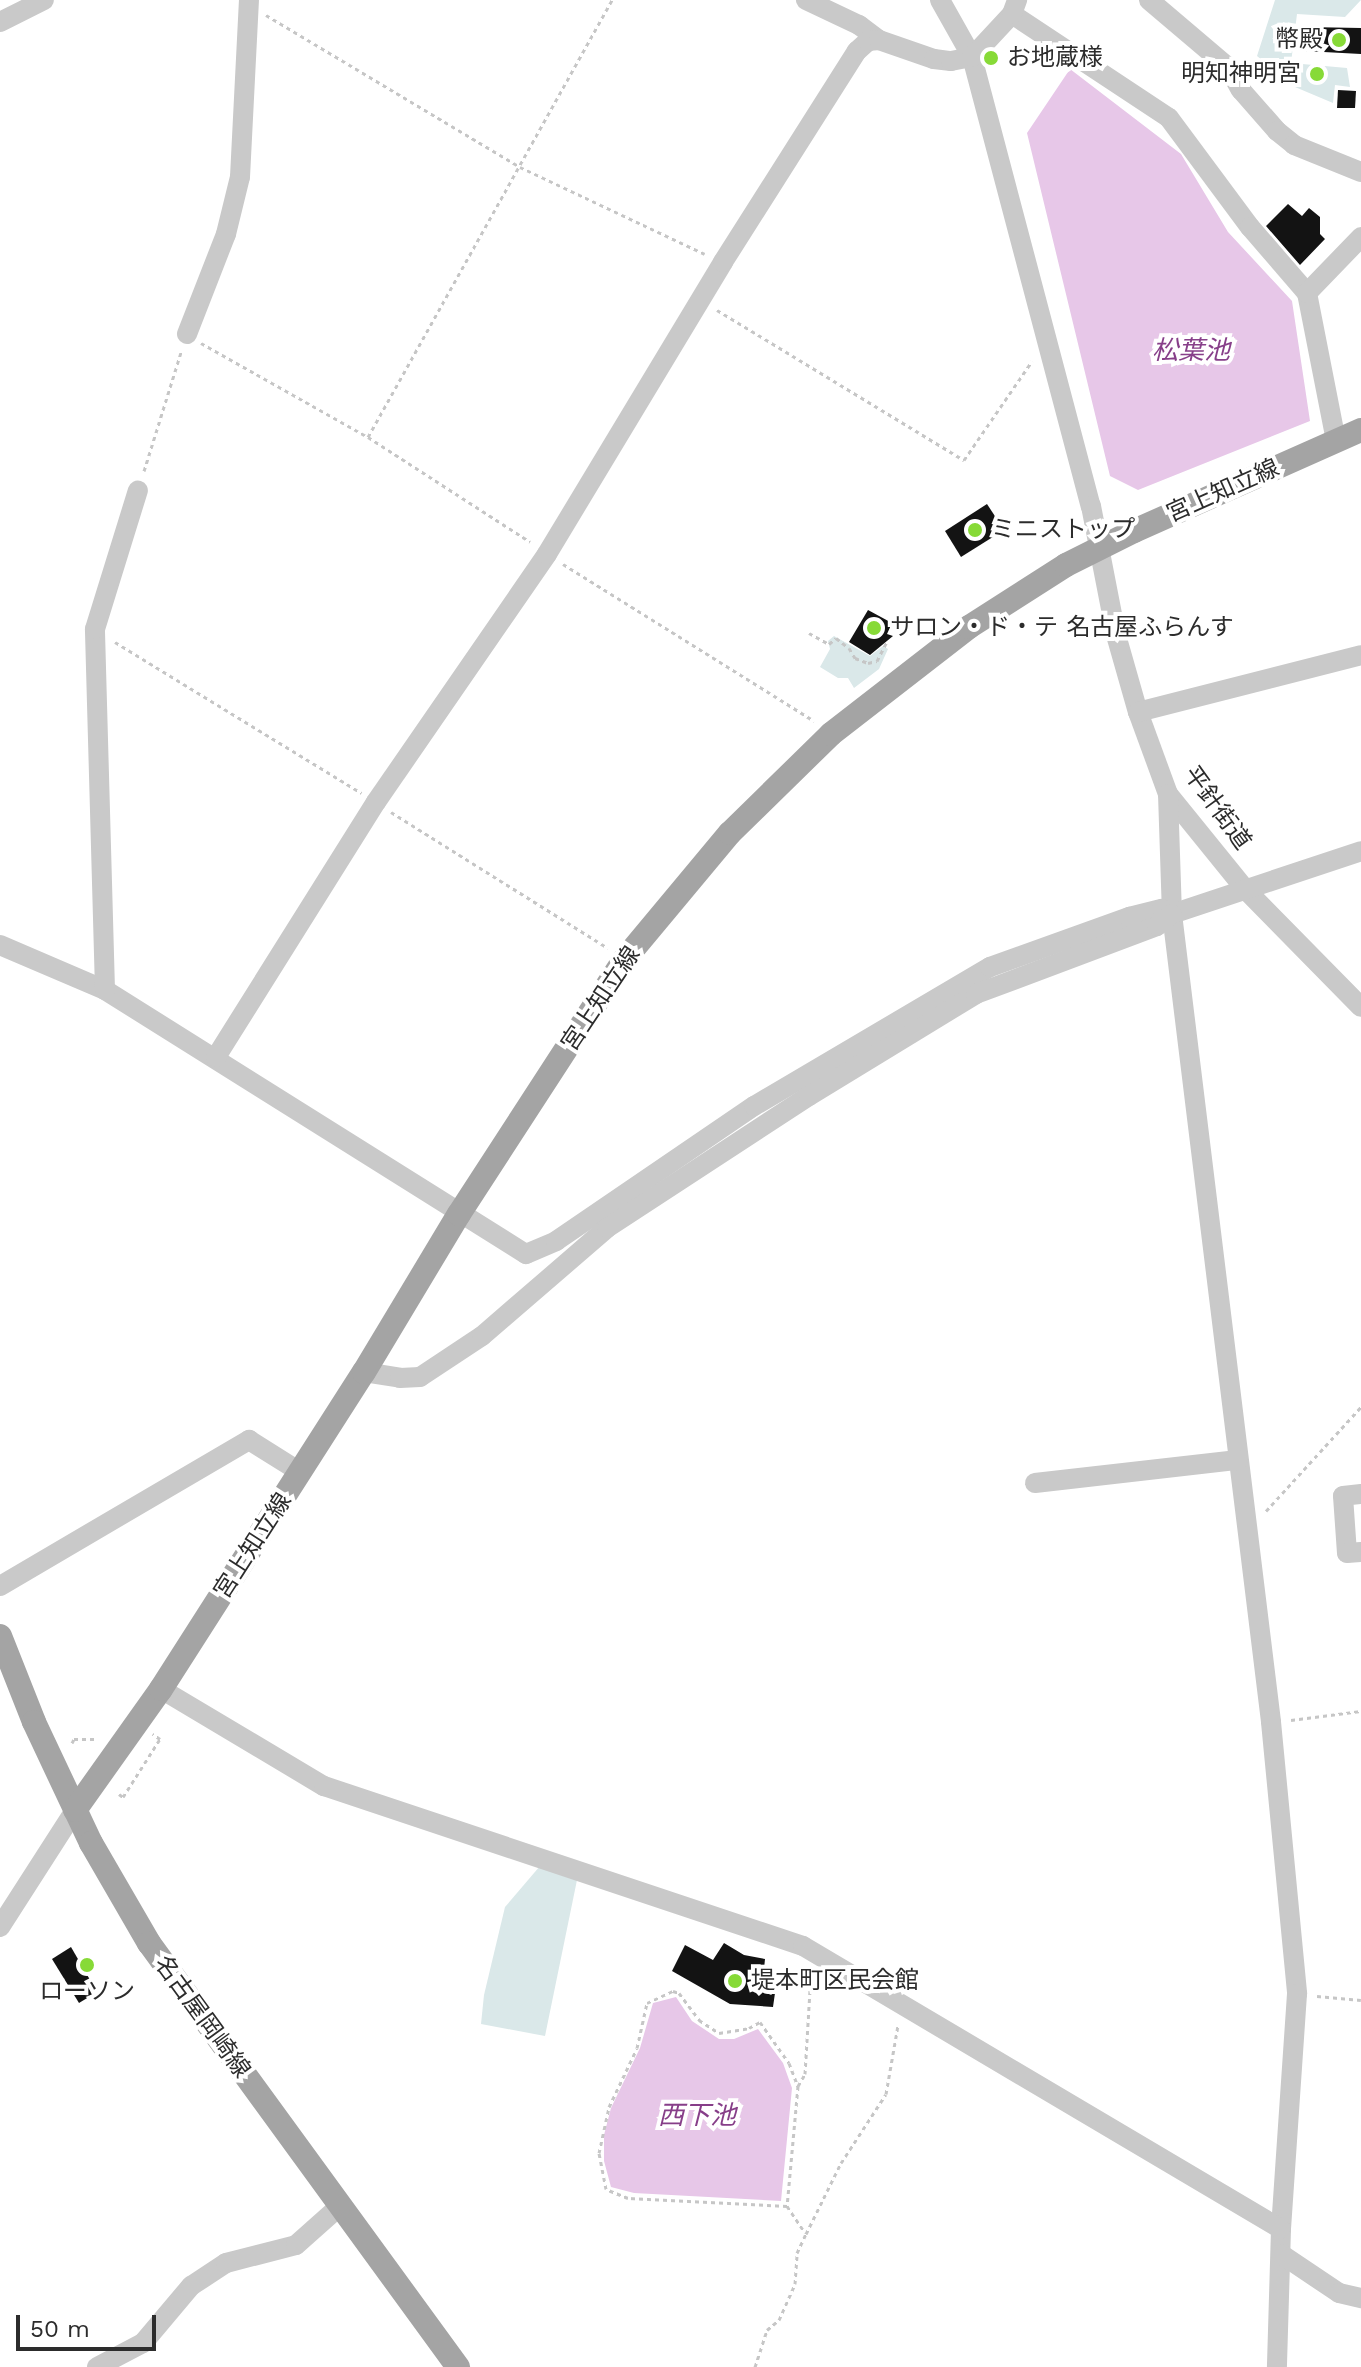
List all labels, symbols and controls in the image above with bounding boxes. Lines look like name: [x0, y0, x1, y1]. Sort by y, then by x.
place label: 幣殿: [1275, 26, 1323, 54]
marker: 幣殿: [1330, 31, 1348, 49]
place label: お地蔵様: [1007, 44, 1103, 72]
marker: お地蔵様: [982, 49, 1000, 67]
place label: 明知神明宮: [1181, 60, 1301, 88]
marker: 明知神明宮: [1308, 65, 1326, 83]
water label: 松葉池: [1152, 335, 1230, 367]
street label: 宮上知立線: [1162, 453, 1284, 529]
place label: ミニストップ: [991, 516, 1135, 544]
marker: ミニストップ: [966, 521, 984, 539]
place label: サロン・ド・テ 名古屋ふらんす: [890, 614, 1234, 642]
marker: サロン・ド・テ 名古屋ふらんす: [865, 619, 883, 637]
street label: 平針街道: [1177, 761, 1257, 855]
street label: 宮上知立線: [556, 941, 646, 1057]
street label: 宮上知立線: [208, 1488, 298, 1604]
street label: 名古屋岡崎線: [148, 1950, 256, 2084]
marker: ローソン: [78, 1956, 96, 1974]
place label: 堤本町区民会館: [751, 1967, 919, 1995]
marker: 堤本町区民会館: [726, 1972, 744, 1990]
place label: ローソン: [39, 1978, 135, 2006]
water label: 西下池: [658, 2100, 736, 2132]
scale bar: [20, 2299, 160, 2349]
text: 50 m: [30, 2315, 90, 2343]

